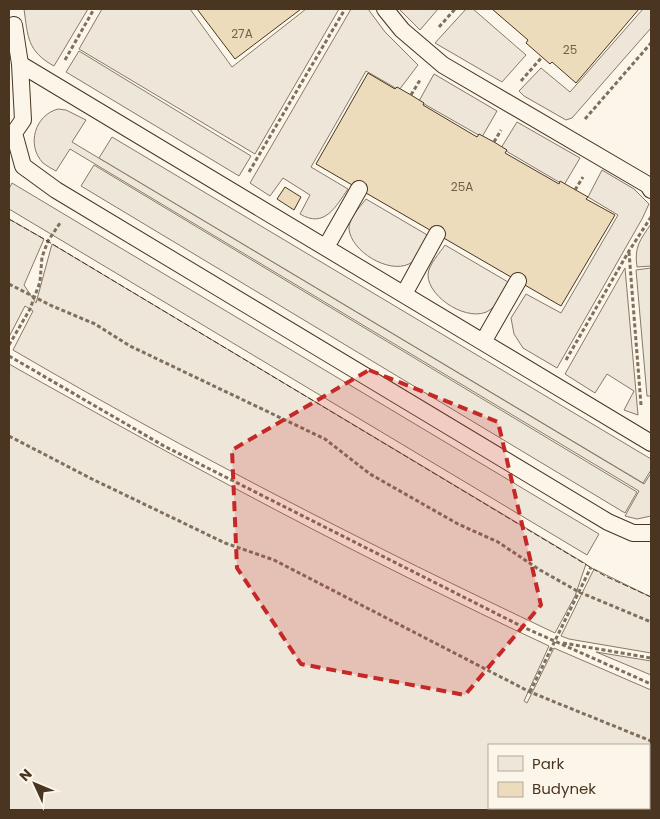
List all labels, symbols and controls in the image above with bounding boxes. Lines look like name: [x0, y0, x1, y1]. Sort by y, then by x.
house number: 27A: [231, 25, 253, 42]
house number: 25: [563, 41, 577, 58]
house number: 25A: [451, 178, 473, 195]
legend: [488, 744, 650, 809]
text: Park: [532, 753, 564, 774]
north arrow: [10, 759, 60, 809]
text: N: [15, 764, 36, 786]
text: Budynek: [532, 778, 596, 799]

